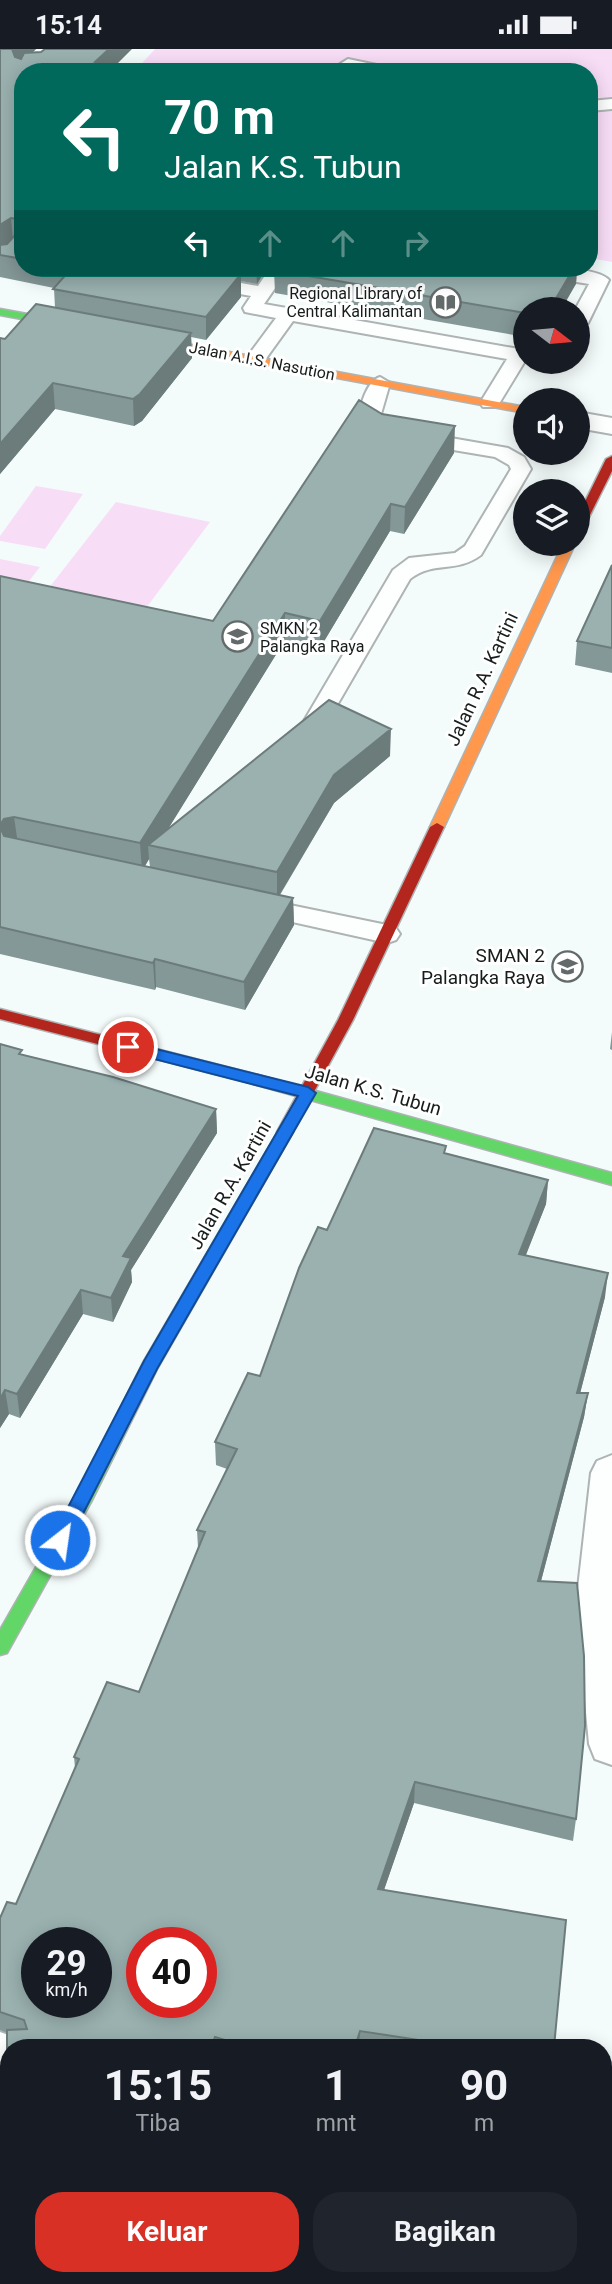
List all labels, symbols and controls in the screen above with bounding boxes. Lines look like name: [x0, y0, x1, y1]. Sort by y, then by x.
text: 15:14: [35, 10, 102, 40]
text: 70 m: [164, 89, 275, 146]
icon: left: [49, 91, 140, 182]
text: Jalan K.S. Tubun: [164, 148, 402, 186]
icon: left: [178, 224, 216, 262]
icon: ahead: [251, 224, 289, 262]
icon: ahead: [324, 224, 362, 262]
icon: right: [397, 224, 435, 262]
place label: Regional Library of Central Kalimantan: [286, 284, 422, 321]
library icon: Regional Library of Central Kalimantan: [428, 285, 462, 319]
north arrow: [513, 297, 590, 375]
map controls: [513, 297, 590, 556]
street label: Jalan A.I.S. Nasution: [187, 338, 337, 384]
button: sound: [513, 388, 590, 465]
button: layers: [513, 479, 590, 556]
street label: Jalan R.A. Kartini: [441, 608, 523, 750]
place label: SMKN 2 Palangka Raya: [260, 619, 365, 656]
school or university icon: SMKN 2 Palangka Raya: [220, 620, 254, 654]
place label: SMAN 2 Palangka Raya: [421, 944, 545, 989]
school or university icon: SMAN 2 Palangka Raya: [551, 949, 585, 983]
pin: [98, 1017, 158, 1077]
icon: arrive: [109, 1028, 147, 1066]
street label: Jalan K.S. Tubun: [302, 1059, 444, 1121]
street label: Jalan R.A. Kartini: [184, 1116, 276, 1254]
position arrow: [23, 1503, 97, 1577]
speed limit sign: 40: [126, 1927, 217, 2018]
text: 29: [46, 1943, 87, 1984]
text: km/h: [45, 1979, 88, 2000]
text: 15:15: [104, 2061, 212, 2110]
text: 1: [324, 2061, 348, 2110]
text: 90: [460, 2061, 508, 2110]
text: Tiba: [136, 2110, 180, 2137]
text: mnt: [316, 2110, 356, 2137]
text: m: [474, 2110, 494, 2137]
button: Keluar: [35, 2192, 299, 2272]
button: Bagikan: [313, 2192, 577, 2272]

